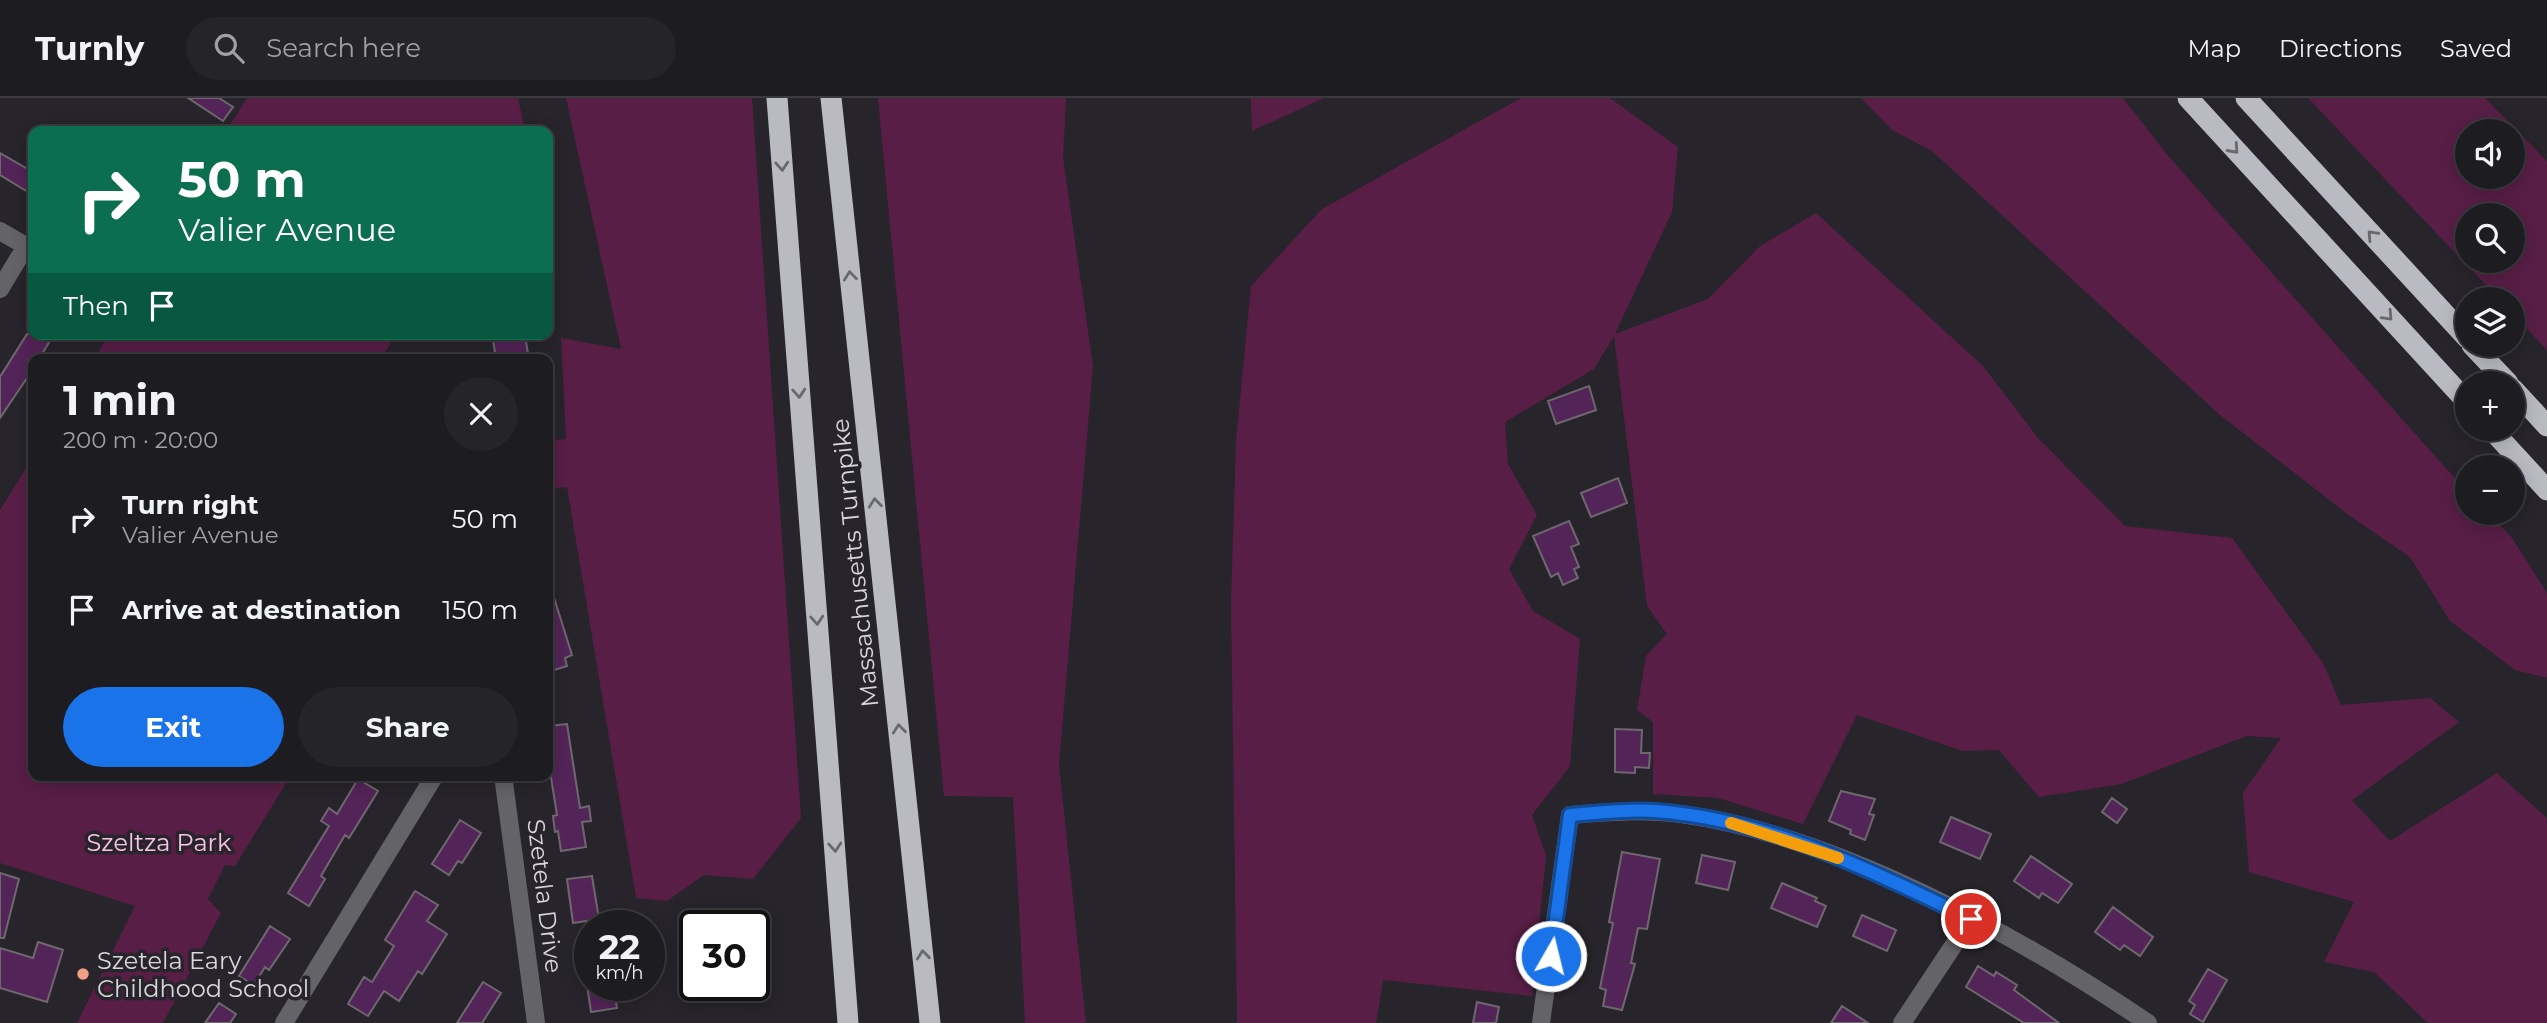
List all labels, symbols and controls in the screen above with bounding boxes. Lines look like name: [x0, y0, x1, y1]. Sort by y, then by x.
search box: [186, 17, 676, 80]
text: Turnly: [35, 28, 144, 68]
icon: search: [210, 29, 248, 67]
text: Search here: [266, 32, 421, 64]
text: Map: [2188, 34, 2241, 63]
text: Directions: [2279, 34, 2402, 63]
text: Saved: [2440, 34, 2512, 63]
map controls: [2455, 119, 2525, 525]
button: sound: [2455, 119, 2525, 189]
one-way arrow: [2226, 141, 2238, 154]
text: 50 m: [178, 150, 306, 209]
icon: right: [63, 154, 154, 245]
one-way arrow: [774, 161, 789, 172]
button: search: [2455, 203, 2525, 273]
text: Valier Avenue: [178, 210, 396, 249]
one-way arrow: [2367, 230, 2380, 243]
one-way arrow: [843, 271, 858, 282]
icon: arrive: [143, 287, 181, 325]
button: layers: [2455, 287, 2525, 357]
text: Then: [63, 290, 129, 322]
one-way arrow: [2379, 308, 2392, 321]
button: +: [2455, 371, 2525, 441]
text: 1 min: [63, 374, 177, 426]
button: close: [444, 377, 518, 451]
one-way arrow: [791, 388, 806, 399]
street label: Massachusetts Turnpike: [825, 417, 885, 709]
text: 200 m · 20:00: [63, 426, 218, 454]
button: −: [2455, 455, 2525, 525]
text: Turn right: [122, 489, 258, 521]
one-way arrow: [867, 497, 882, 509]
icon: right: [63, 500, 101, 538]
text: 50 m: [452, 503, 518, 535]
text: Valier Avenue: [122, 521, 279, 549]
icon: arrive: [63, 591, 101, 629]
text: Arrive at destination: [122, 594, 401, 626]
text: 150 m: [442, 594, 518, 626]
one-way arrow: [809, 614, 824, 625]
button: Exit: [63, 687, 284, 767]
button: Share: [298, 687, 518, 767]
one-way arrow: [892, 723, 907, 734]
street label: Szetela Drive: [521, 817, 569, 975]
park label: Szeltza Park: [87, 828, 232, 857]
one-way arrow: [827, 841, 842, 852]
pin: [1941, 889, 2001, 949]
icon: arrive: [1952, 900, 1990, 938]
speed limit sign: 30: [679, 910, 770, 1001]
position arrow: [1514, 919, 1588, 993]
text: 22: [599, 925, 640, 968]
place label: Szetela Eary Childhood School: [97, 946, 309, 1003]
one-way arrow: [916, 949, 931, 960]
text: km/h: [595, 962, 644, 984]
marker: Szetela Eary Childhood School: [75, 966, 91, 982]

